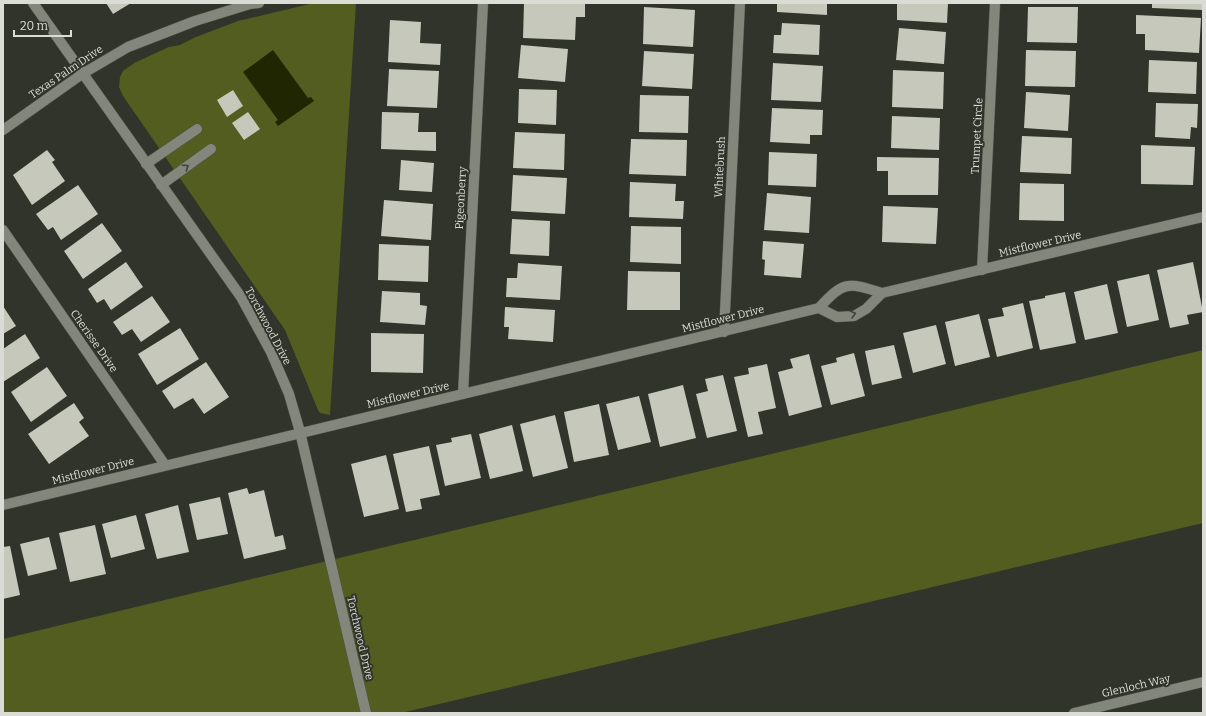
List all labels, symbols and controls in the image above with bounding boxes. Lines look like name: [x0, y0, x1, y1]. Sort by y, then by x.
scale bar: [14, 12, 71, 38]
text: 20 m: [20, 19, 49, 33]
street label: Texas Palm Drive: [27, 43, 105, 101]
street label: Trumpet Circle: [969, 98, 985, 174]
street label: Whitebrush: [712, 136, 728, 198]
one-way arrow: [182, 165, 189, 172]
street label: Pigeonberry: [453, 166, 469, 230]
street label: Mistflower Drive: [997, 228, 1083, 260]
street label: Torchwood Drive: [242, 285, 294, 367]
street label: Mistflower Drive: [681, 302, 765, 336]
street label: Cherisse Drive: [68, 307, 120, 375]
one-way arrow: [850, 311, 857, 319]
street label: Mistflower Drive: [365, 379, 451, 411]
street label: Mistflower Drive: [51, 454, 135, 488]
street label: Torchwood Drive: [344, 595, 376, 681]
street label: Glenloch Way: [1100, 672, 1172, 700]

